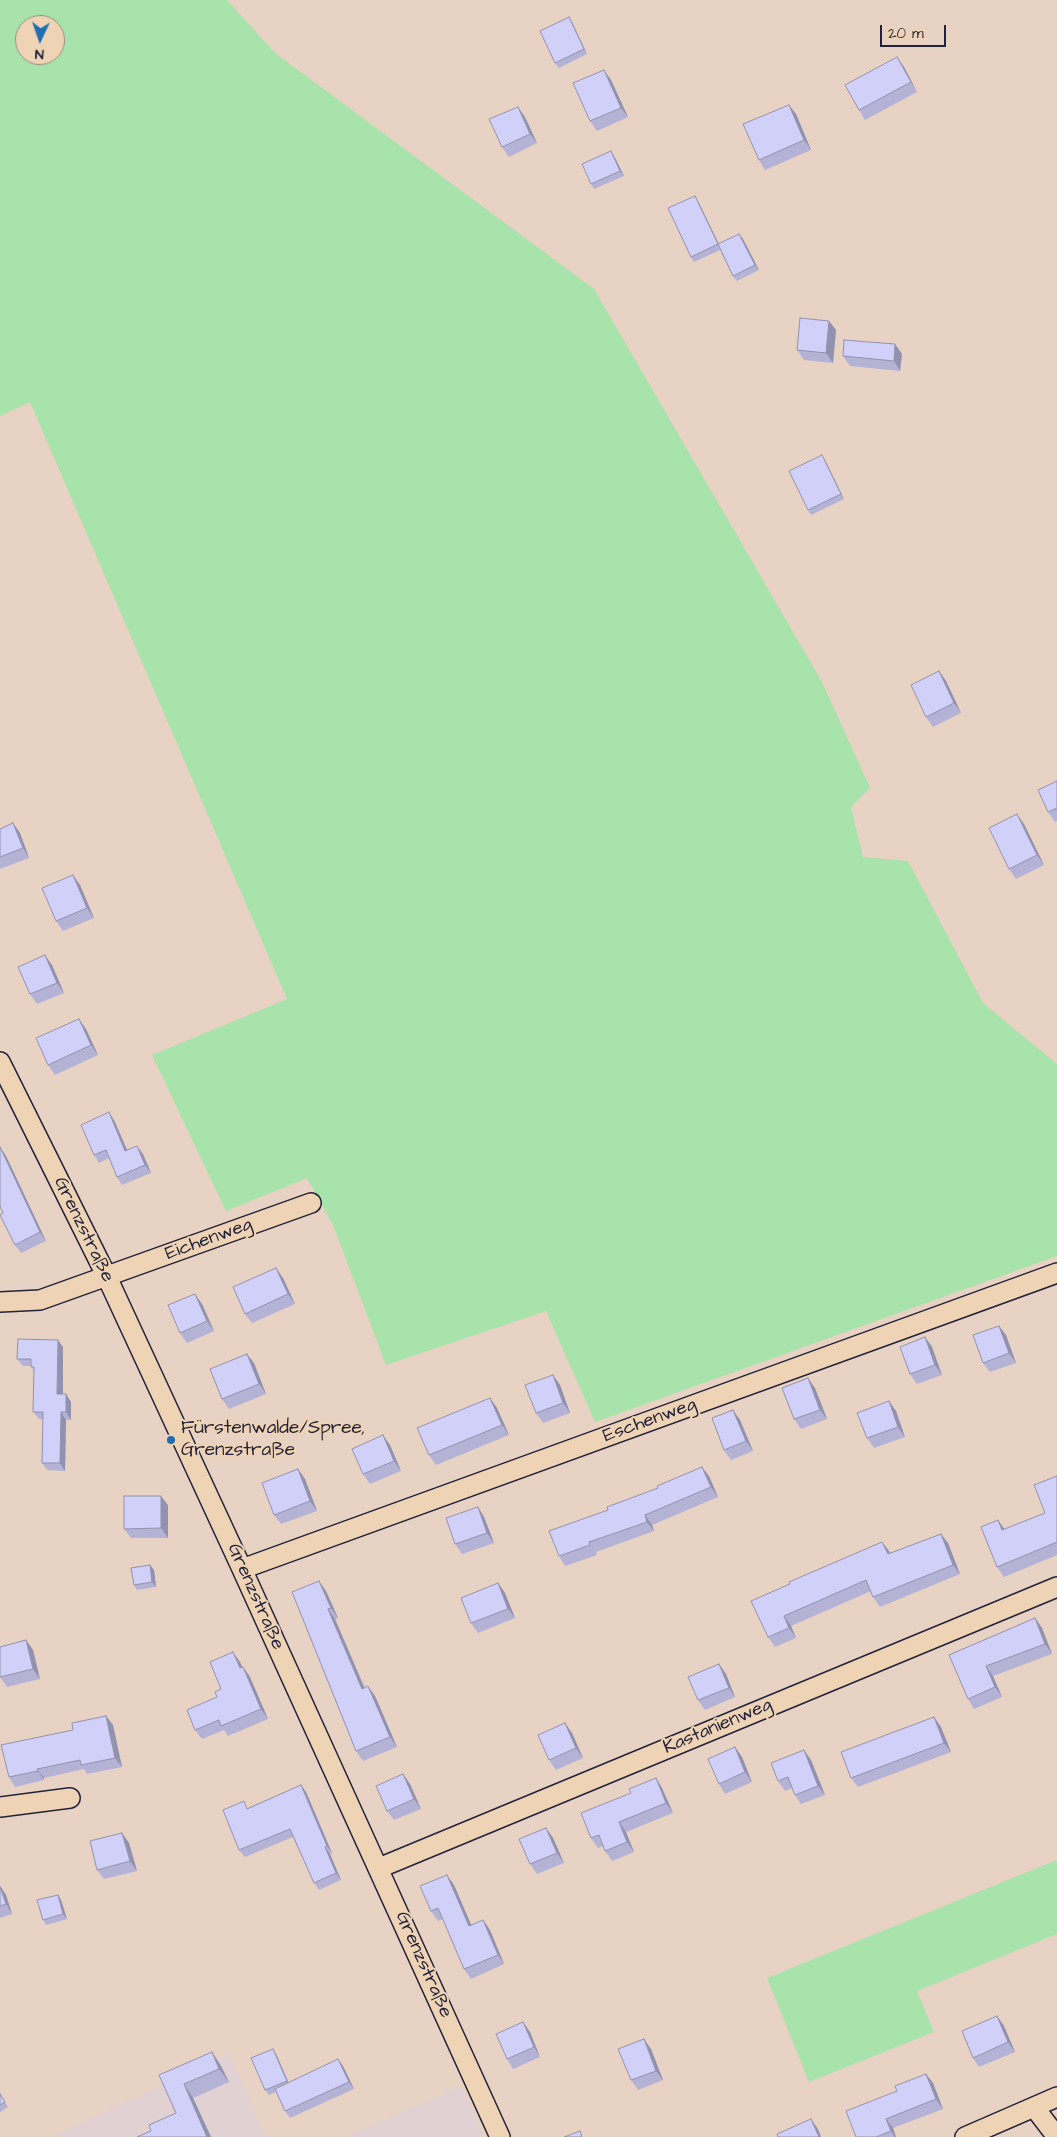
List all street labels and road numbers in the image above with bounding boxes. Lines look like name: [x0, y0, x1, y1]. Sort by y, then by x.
street label: Grenzstraße: [48, 1174, 118, 1286]
street label: Eichenweg: [162, 1214, 256, 1266]
street label: Eschenweg: [600, 1394, 700, 1448]
street label: Grenzstraße: [221, 1540, 289, 1654]
street label: Kastanienweg: [660, 1694, 776, 1760]
street label: Grenzstraße: [389, 1908, 457, 2022]

